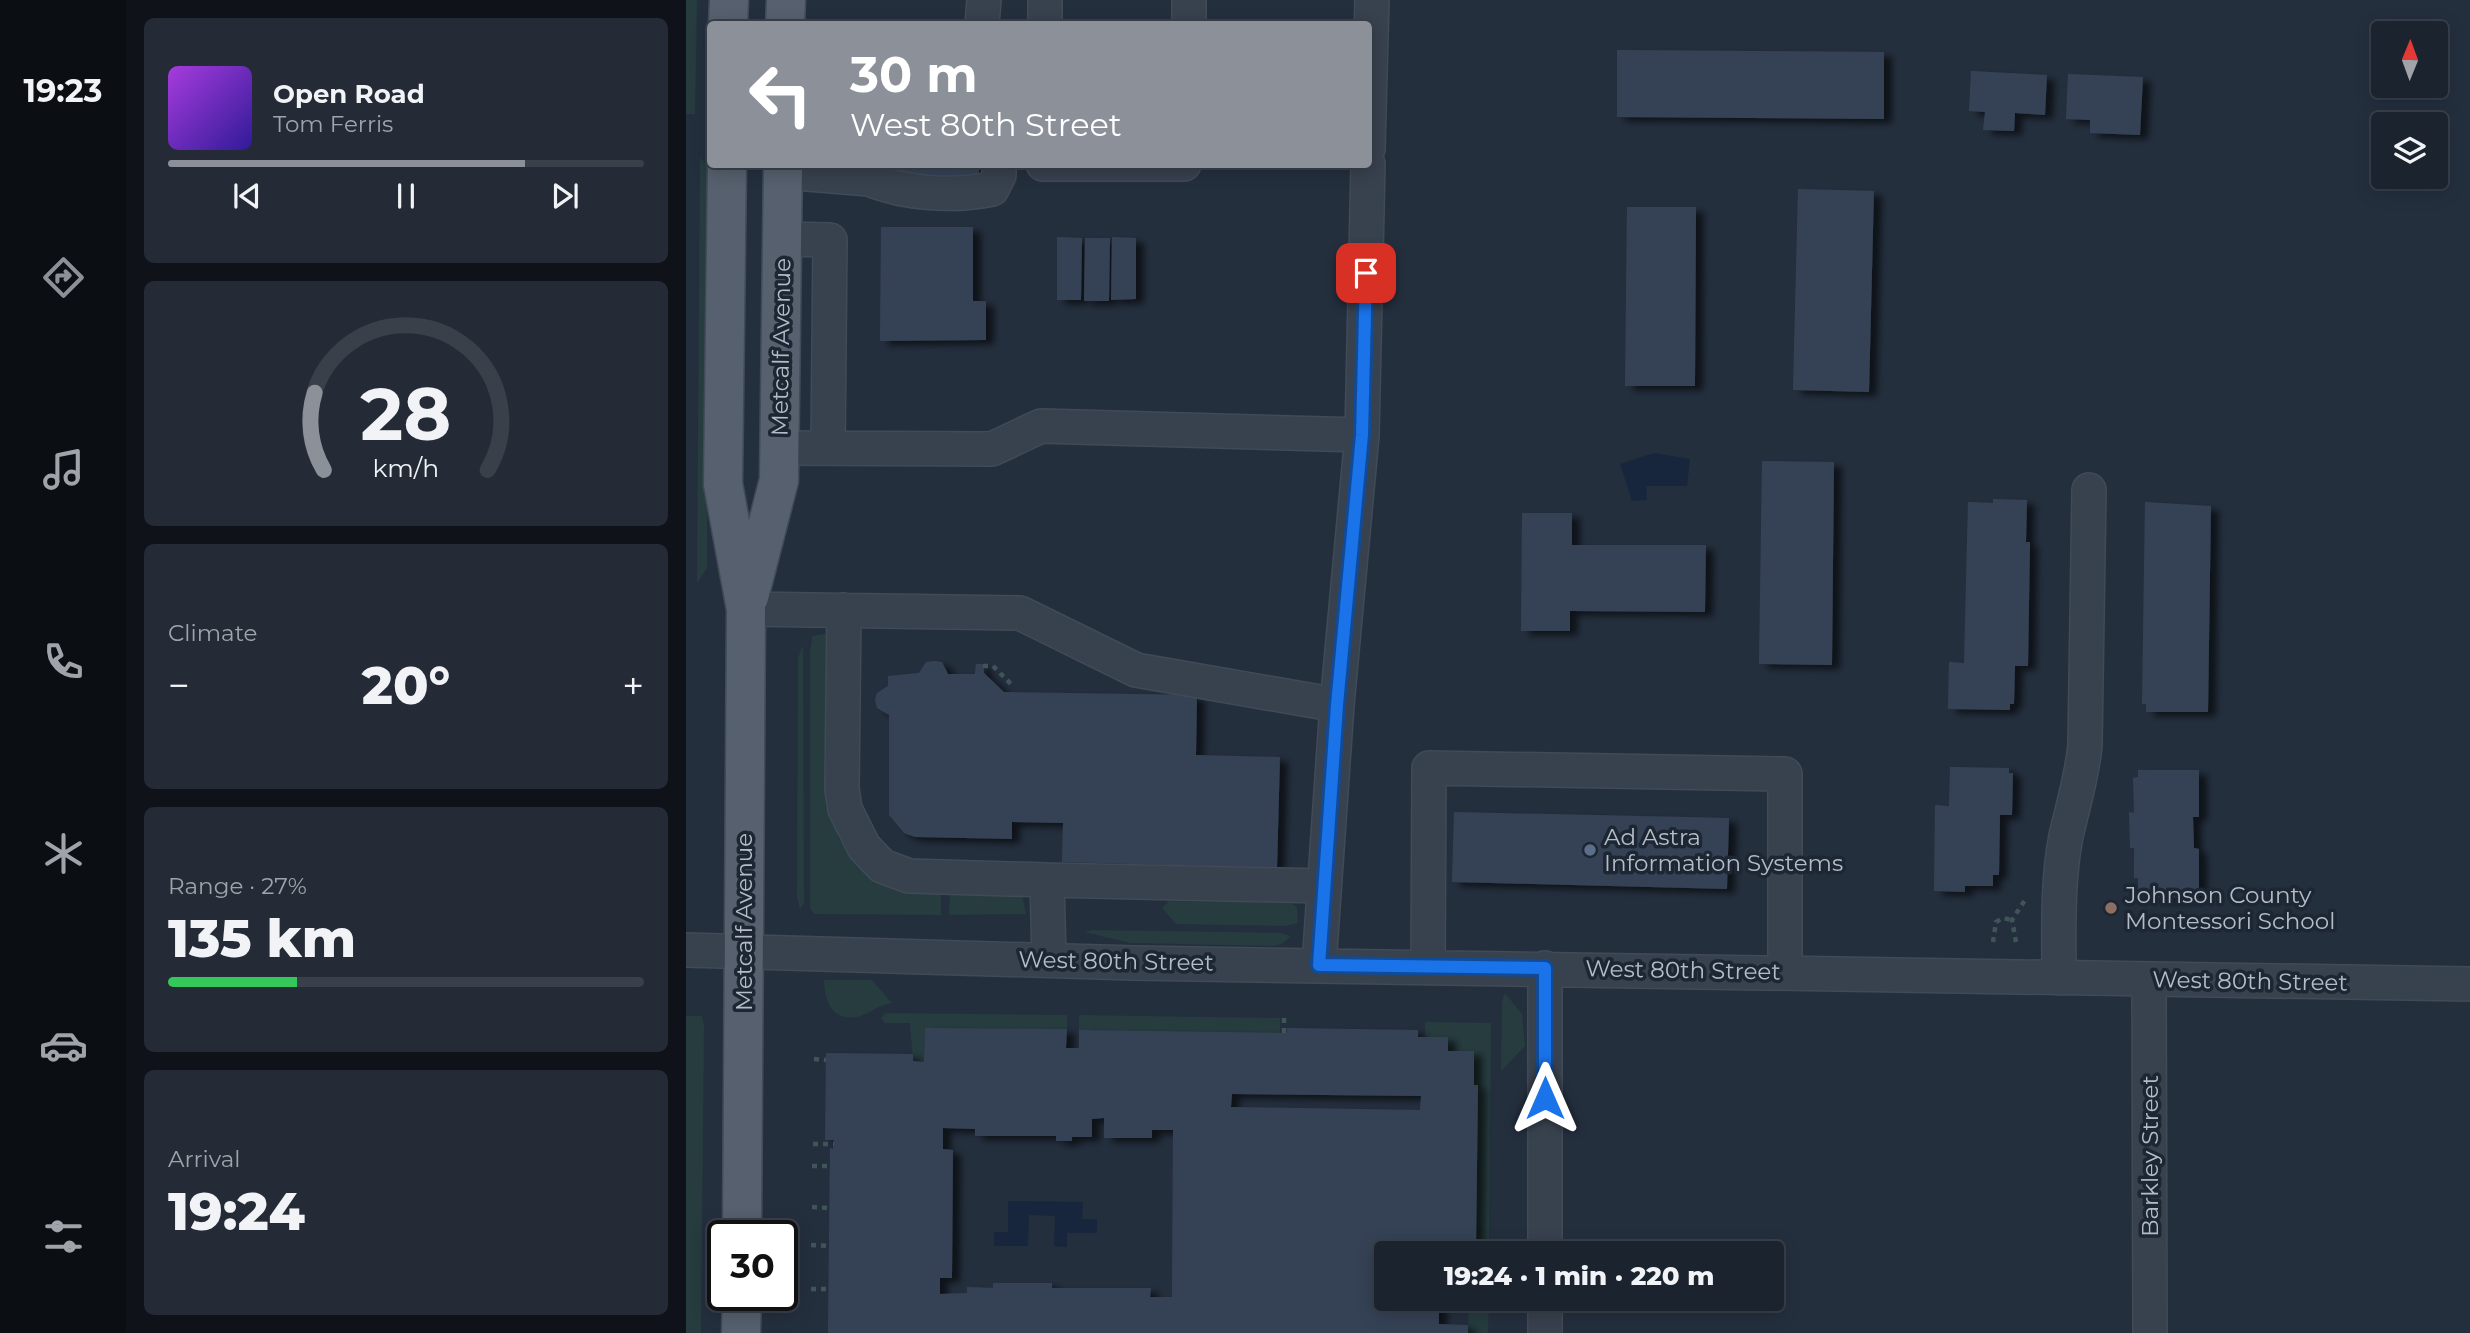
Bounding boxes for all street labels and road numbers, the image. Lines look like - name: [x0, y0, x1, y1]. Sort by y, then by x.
- street label: Metcalf Avenue: [765, 258, 797, 436]
- street label: Metcalf Avenue: [730, 833, 758, 1011]
- street label: West 80th Street: [1018, 945, 1214, 977]
- street label: West 80th Street: [1585, 954, 1781, 986]
- street label: West 80th Street: [2152, 965, 2348, 997]
- street label: Barkley Street: [2136, 1075, 2164, 1237]

